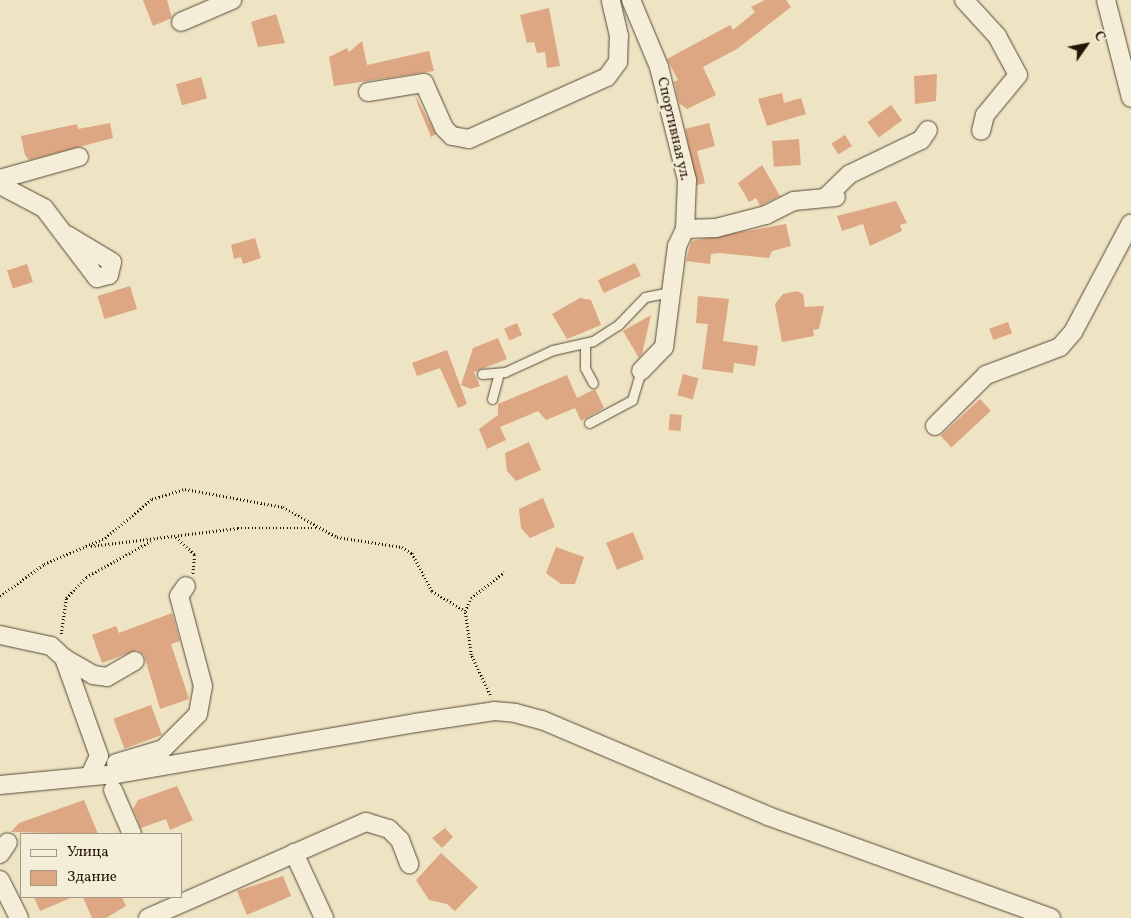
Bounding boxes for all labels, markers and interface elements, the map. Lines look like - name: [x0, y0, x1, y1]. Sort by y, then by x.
- north arrow: [1061, 20, 1111, 70]
- text: С: [1089, 28, 1109, 46]
- street label: Спортивная ул.: [652, 75, 694, 183]
- legend: [20, 833, 182, 898]
- text: Улица: [67, 842, 109, 863]
- text: Здание: [67, 867, 117, 888]

